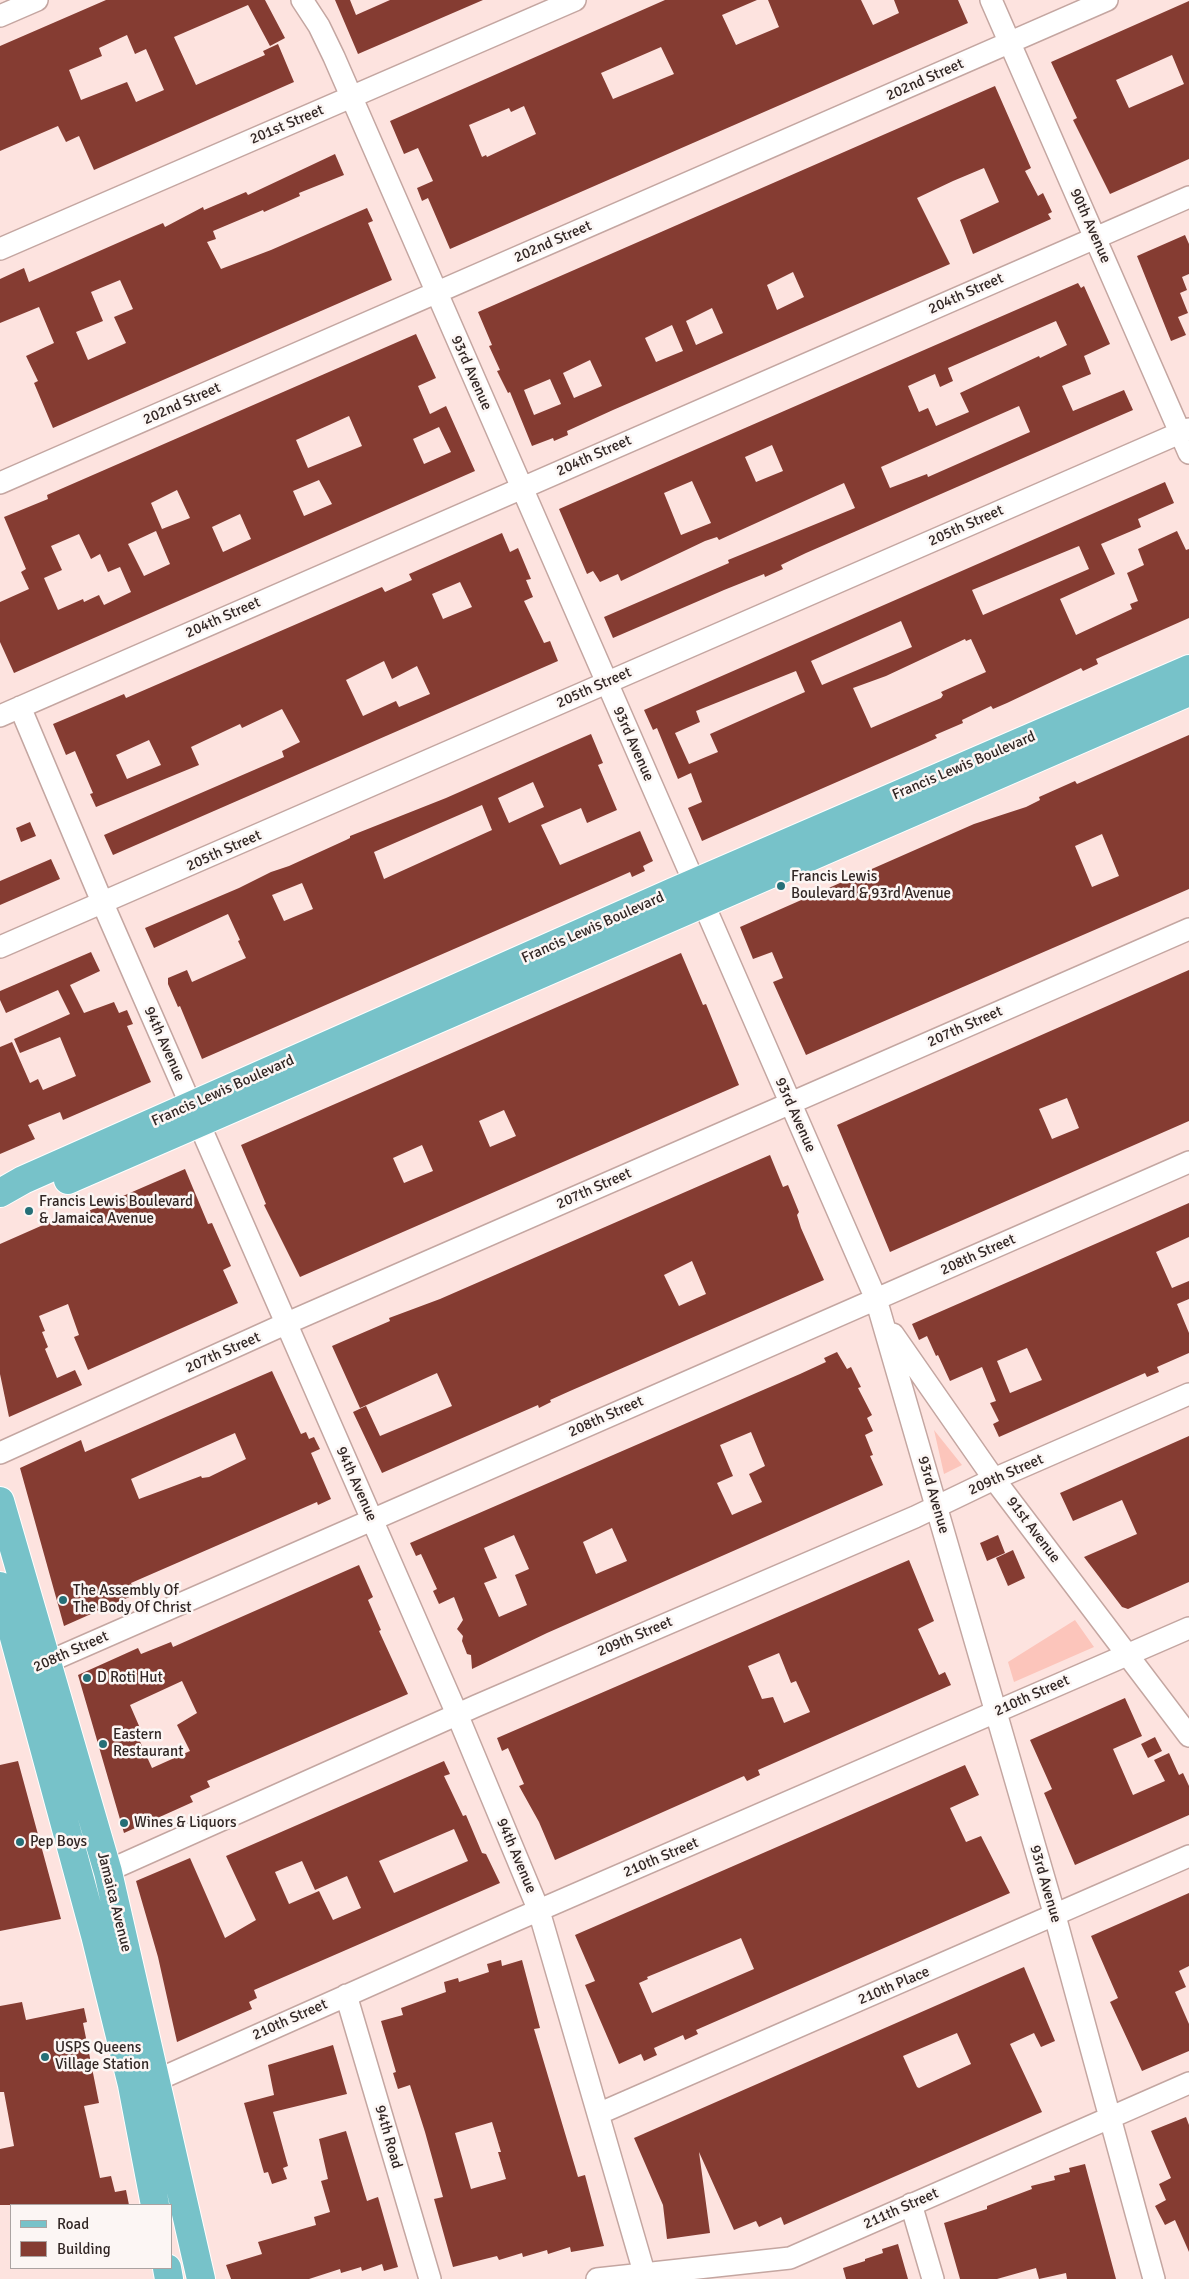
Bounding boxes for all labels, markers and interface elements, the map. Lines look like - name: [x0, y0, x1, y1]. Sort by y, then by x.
- street label: 202nd Street: [884, 55, 966, 105]
- street label: 201st Street: [247, 101, 327, 149]
- street label: 90th Avenue: [1066, 186, 1114, 266]
- street label: 202nd Street: [512, 217, 594, 267]
- street label: 204th Street: [926, 269, 1006, 319]
- street label: 93rd Avenue: [447, 333, 495, 413]
- street label: 202nd Street: [141, 379, 223, 429]
- street label: 204th Street: [554, 431, 634, 481]
- street label: 205th Street: [926, 501, 1006, 551]
- street label: 204th Street: [183, 593, 263, 643]
- street label: 205th Street: [554, 663, 634, 713]
- street label: 93rd Avenue: [609, 704, 657, 784]
- street label: Francis Lewis Boulevard: [890, 728, 1038, 804]
- street label: 205th Street: [184, 826, 264, 876]
- place label: Francis Lewis Boulevard & 93rd Avenue: [791, 868, 951, 903]
- marker: Francis Lewis Boulevard & 93rd Avenue: [775, 880, 787, 892]
- street label: Francis Lewis Boulevard: [519, 888, 667, 968]
- street label: 207th Street: [925, 1002, 1005, 1052]
- street label: 94th Avenue: [140, 1004, 188, 1084]
- street label: Francis Lewis Boulevard: [149, 1051, 297, 1131]
- street label: 93rd Avenue: [771, 1075, 819, 1155]
- street label: 207th Street: [554, 1164, 634, 1214]
- place label: Francis Lewis Boulevard & Jamaica Avenue: [39, 1193, 193, 1228]
- marker: Francis Lewis Boulevard & Jamaica Avenue: [23, 1205, 35, 1217]
- street label: 208th Street: [938, 1230, 1018, 1280]
- street label: 207th Street: [183, 1328, 263, 1378]
- street label: 208th Street: [566, 1392, 646, 1442]
- street label: 94th Avenue: [332, 1444, 380, 1524]
- street label: 209th Street: [966, 1450, 1046, 1500]
- street label: 93rd Avenue: [913, 1454, 953, 1536]
- street label: 91st Avenue: [1002, 1493, 1064, 1567]
- place label: The Assembly Of The Body Of Christ: [73, 1582, 192, 1617]
- marker: The Assembly Of The Body Of Christ: [57, 1594, 69, 1606]
- street label: 209th Street: [595, 1613, 675, 1661]
- street label: 208th Street: [31, 1627, 111, 1677]
- place label: D Roti Hut: [97, 1669, 163, 1687]
- street label: 210th Street: [992, 1671, 1072, 1721]
- marker: D Roti Hut: [81, 1672, 93, 1684]
- place label: Eastern Restaurant: [113, 1726, 183, 1761]
- marker: Eastern Restaurant: [97, 1738, 109, 1750]
- place label: Wines & Liquors: [134, 1814, 237, 1832]
- street label: 94th Avenue: [492, 1816, 540, 1896]
- marker: Wines & Liquors: [118, 1817, 130, 1829]
- place label: Pep Boys: [30, 1833, 87, 1851]
- street label: 210th Street: [621, 1834, 701, 1882]
- marker: Pep Boys: [14, 1836, 26, 1848]
- street label: 93rd Avenue: [1025, 1843, 1065, 1925]
- street label: Jamaica Avenue: [93, 1850, 135, 1954]
- street label: 210th Place: [856, 1963, 932, 2009]
- street label: 210th Street: [250, 1995, 330, 2045]
- place label: USPS Queens Village Station: [55, 2039, 149, 2074]
- marker: USPS Queens Village Station: [39, 2051, 51, 2063]
- street label: 94th Road: [370, 2103, 406, 2171]
- street label: 211th Street: [861, 2184, 941, 2234]
- legend: [10, 2204, 172, 2269]
- text: Road: [57, 2215, 89, 2233]
- text: Building: [57, 2240, 111, 2258]

